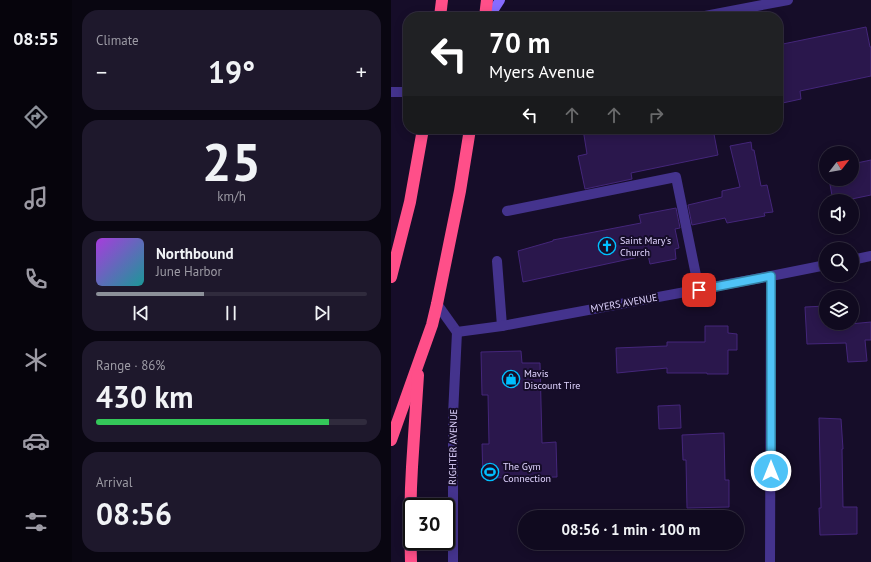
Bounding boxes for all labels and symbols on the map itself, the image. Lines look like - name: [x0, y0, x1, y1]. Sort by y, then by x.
- north arrow: [819, 146, 859, 186]
- place label: Saint Mary's Church: [620, 234, 671, 259]
- church icon: Saint Mary's Church: [597, 236, 617, 256]
- pin: [682, 273, 716, 307]
- street label: MYERS AVENUE: [590, 291, 658, 315]
- place label: Mavis Discount Tire: [524, 367, 580, 392]
- shop icon: Mavis Discount Tire: [501, 369, 521, 389]
- street label: RIGHTER AVENUE: [446, 409, 460, 485]
- position arrow: [750, 450, 792, 492]
- place label: The Gym Connection: [503, 460, 551, 485]
- sports icon: The Gym Connection: [480, 462, 500, 482]
- speed limit sign: 30: [403, 498, 455, 550]

